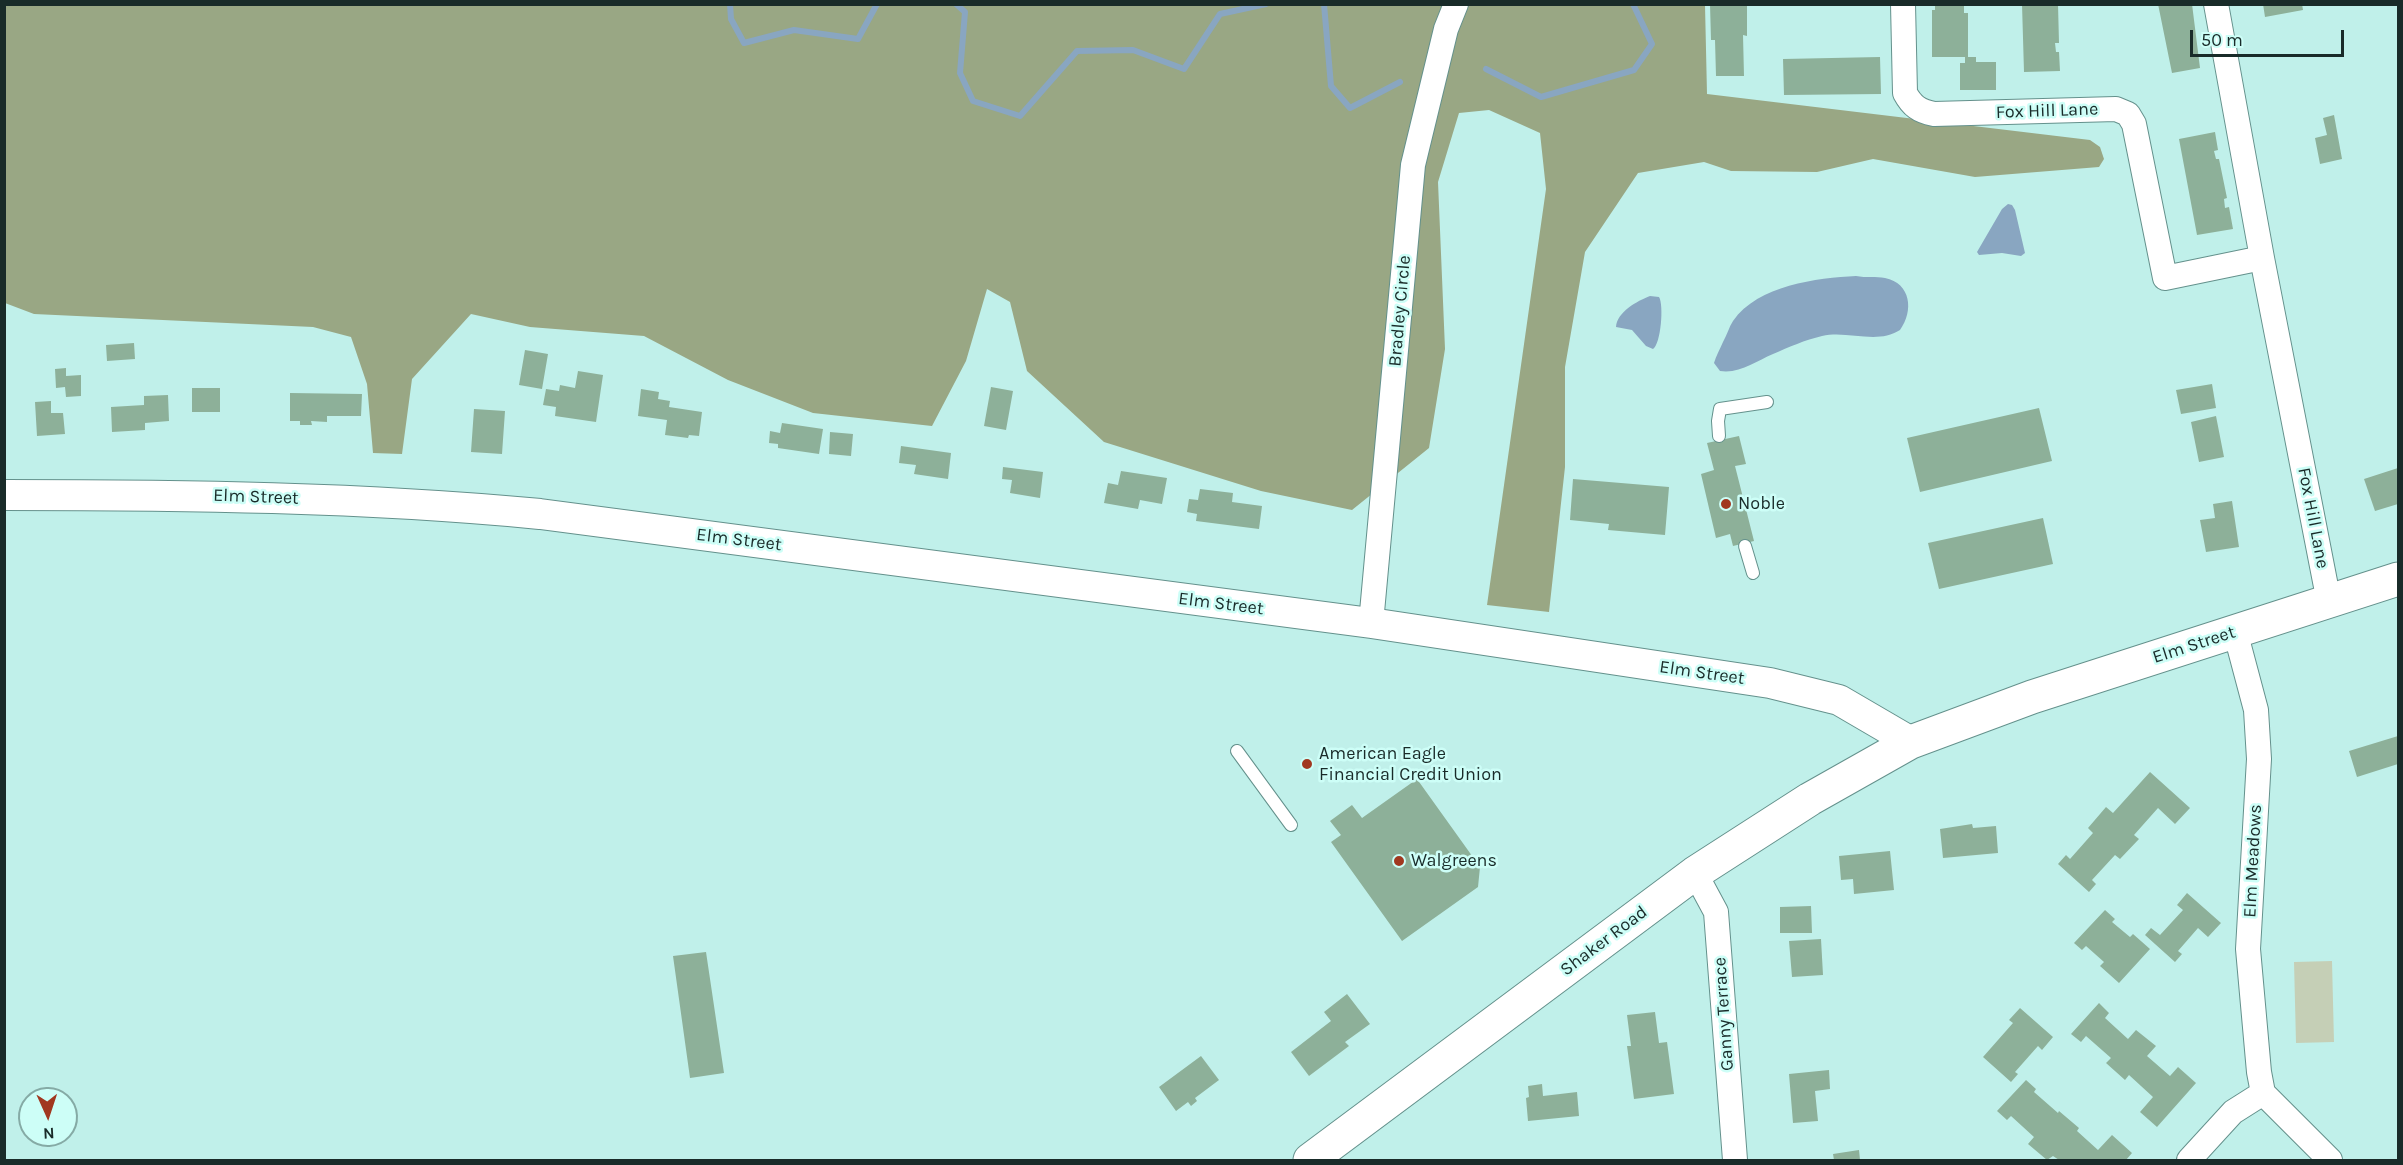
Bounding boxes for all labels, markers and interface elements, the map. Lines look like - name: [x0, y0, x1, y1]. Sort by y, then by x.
- scale bar: [2193, 18, 2348, 56]
- text: 50 m: [2201, 29, 2243, 51]
- street label: Fox Hill Lane: [1995, 98, 2099, 124]
- street label: Bradley Circle: [1384, 254, 1416, 368]
- street label: Fox Hill Lane: [2293, 466, 2333, 570]
- street label: Elm Street: [213, 485, 299, 509]
- place label: Noble: [1738, 493, 1785, 515]
- marker: Noble: [1719, 497, 1733, 511]
- street label: Elm Street: [695, 524, 783, 556]
- street label: Elm Street: [1177, 588, 1265, 620]
- street label: Elm Street: [2150, 621, 2238, 669]
- street label: Elm Street: [1658, 656, 1746, 690]
- place label: American Eagle Financial Credit Union: [1319, 743, 1502, 786]
- marker: American Eagle Financial Credit Union: [1300, 757, 1314, 771]
- street label: Elm Meadows: [2239, 804, 2267, 918]
- place label: Walgreens: [1411, 850, 1497, 872]
- marker: Walgreens: [1392, 854, 1406, 868]
- street label: Shaker Road: [1556, 901, 1652, 981]
- street label: Ganny Terrace: [1709, 956, 1739, 1072]
- north arrow: [18, 1087, 78, 1147]
- text: N: [43, 1124, 55, 1143]

